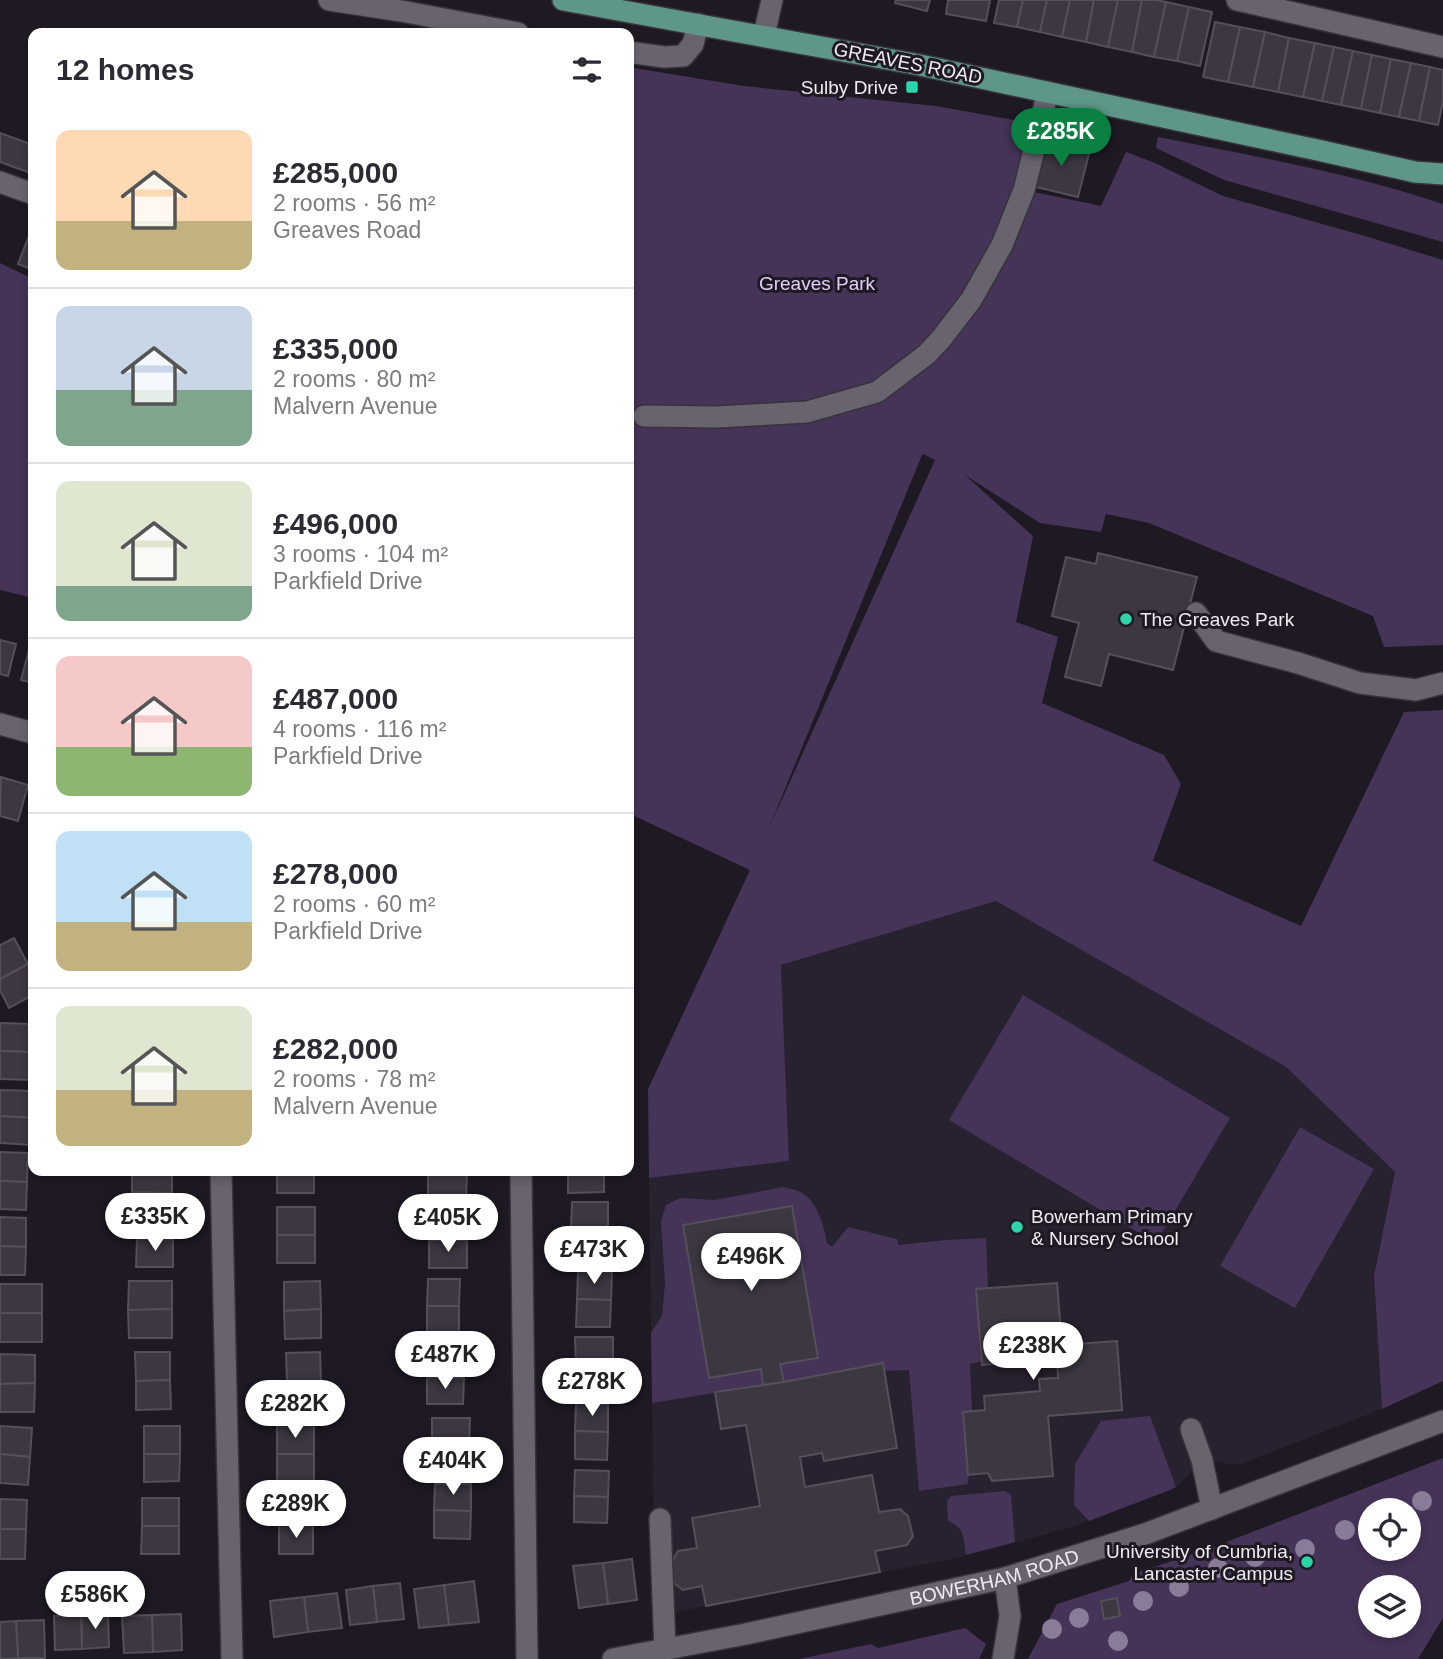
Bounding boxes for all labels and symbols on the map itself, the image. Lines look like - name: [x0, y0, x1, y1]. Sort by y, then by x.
- street label: GREAVES ROAD: [832, 38, 984, 88]
- place label: Sulby Drive: [801, 77, 898, 98]
- marker: Sulby Drive: [904, 79, 920, 95]
- pin: £285K: [1012, 108, 1110, 168]
- park label: Greaves Park: [759, 273, 876, 294]
- place label: The Greaves Park: [1140, 609, 1295, 630]
- marker: The Greaves Park: [1118, 611, 1134, 627]
- pin: £335K: [106, 1194, 204, 1253]
- pin: £405K: [399, 1194, 497, 1254]
- place label: Bowerham Primary & Nursery School: [1031, 1206, 1193, 1249]
- marker: Bowerham Primary & Nursery School: [1009, 1219, 1025, 1235]
- pin: £473K: [545, 1226, 643, 1286]
- pin: £496K: [702, 1234, 800, 1293]
- pin: £238K: [984, 1322, 1082, 1382]
- pin: £487K: [396, 1332, 494, 1391]
- pin: £278K: [543, 1358, 641, 1418]
- pin: £282K: [246, 1380, 344, 1440]
- pin: £404K: [404, 1438, 502, 1497]
- pin: £289K: [247, 1480, 345, 1540]
- place label: University of Cumbria, Lancaster Campus: [1106, 1541, 1293, 1584]
- street label: BOWERHAM ROAD: [908, 1545, 1081, 1609]
- marker: University of Cumbria, Lancaster Campus: [1299, 1554, 1315, 1570]
- pin: £586K: [46, 1572, 144, 1631]

